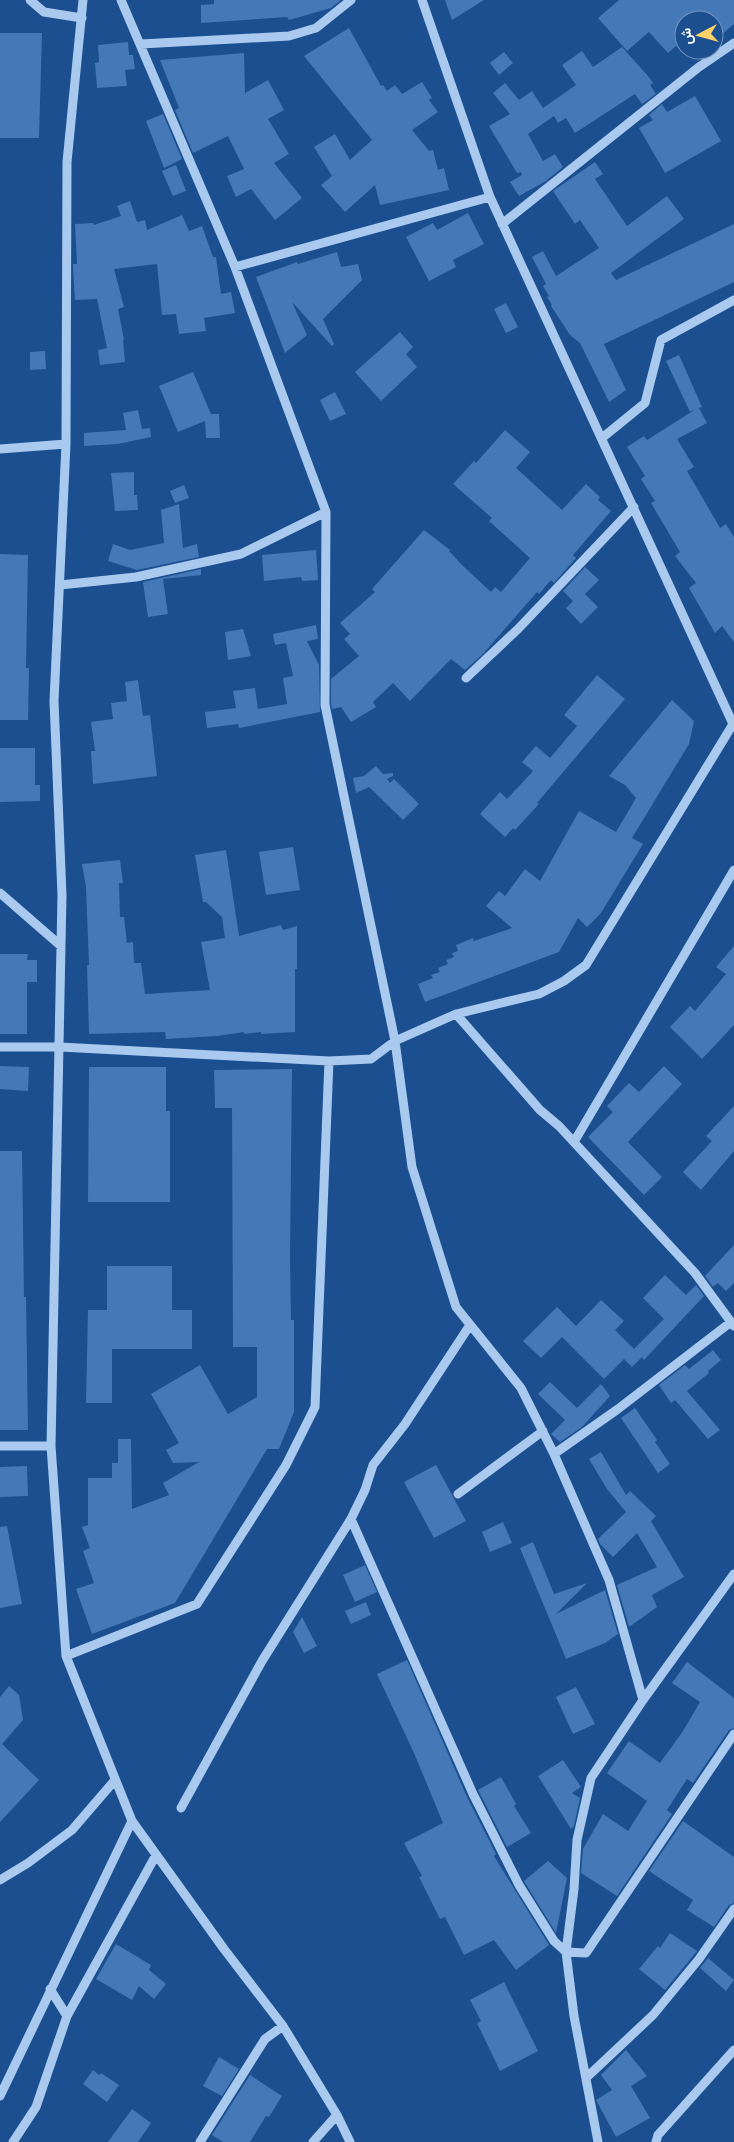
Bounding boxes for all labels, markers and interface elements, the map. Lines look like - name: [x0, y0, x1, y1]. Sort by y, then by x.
- north arrow: [674, 10, 724, 60]
- text: ش: [677, 27, 696, 46]

